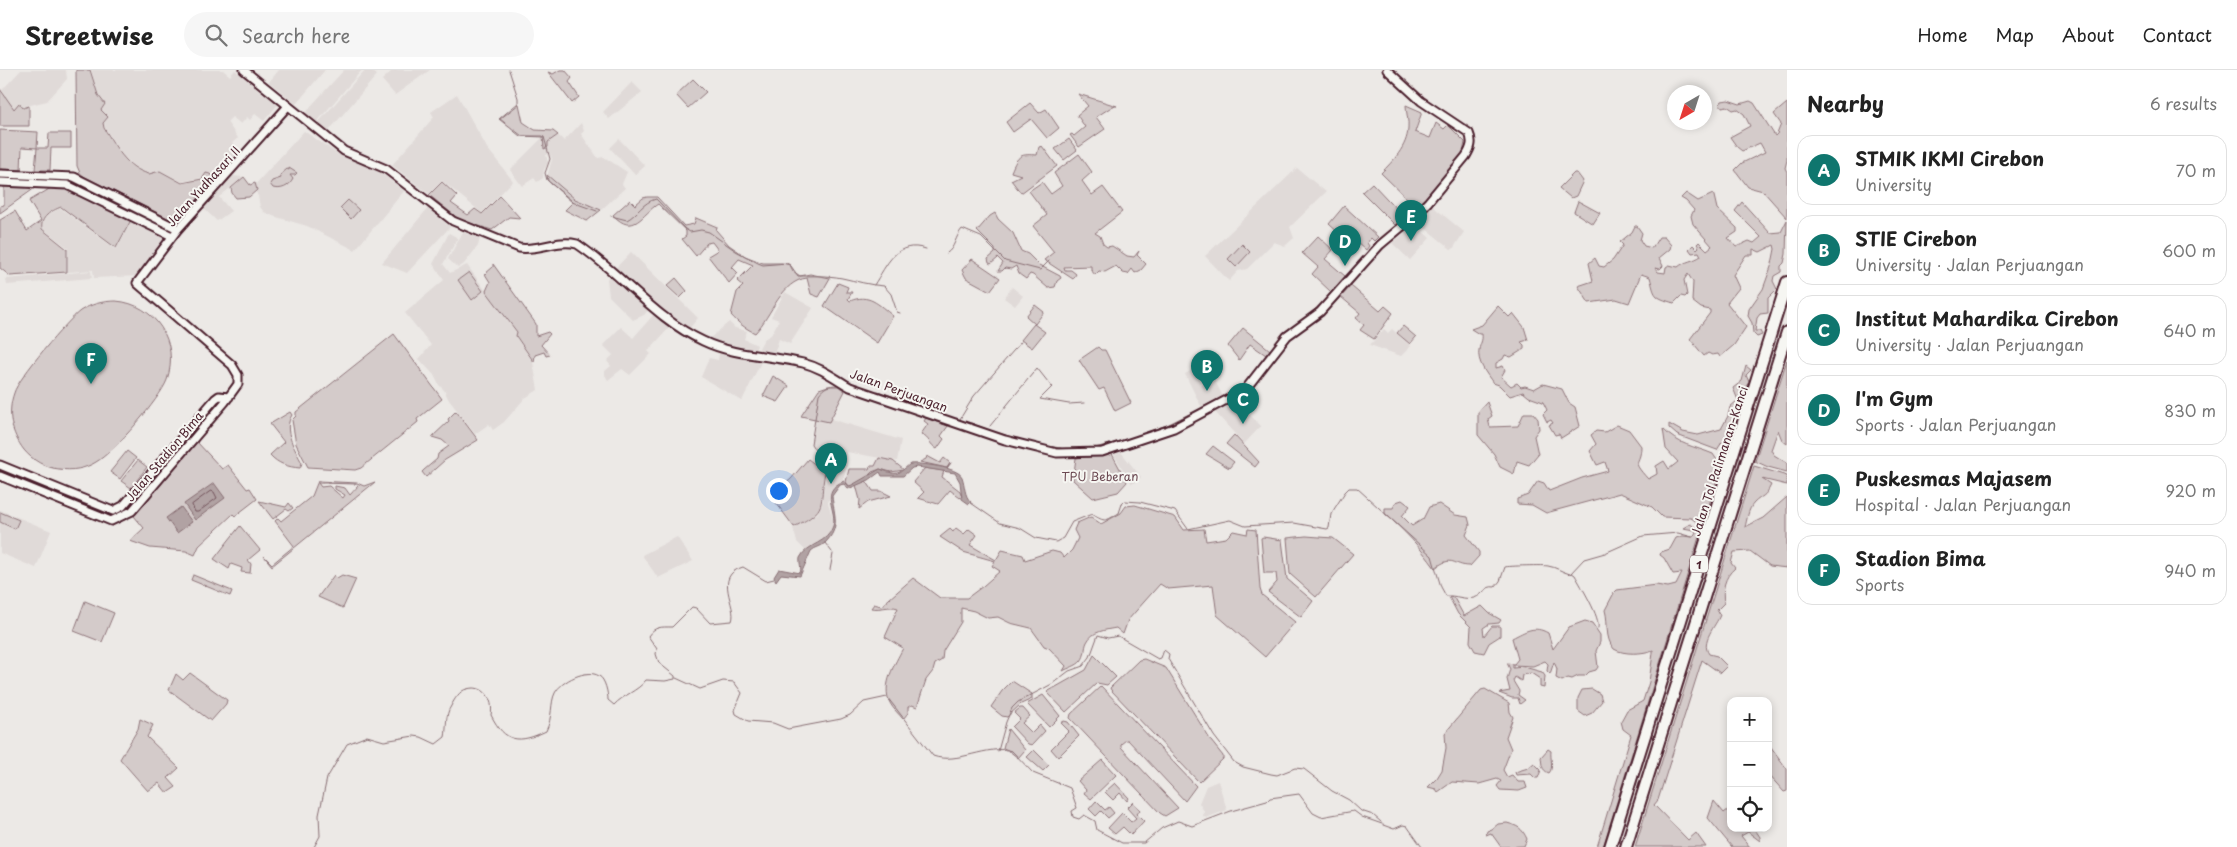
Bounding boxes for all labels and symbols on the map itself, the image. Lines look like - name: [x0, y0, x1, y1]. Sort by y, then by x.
- north arrow: [1667, 85, 1712, 130]
- street label: Jalan Yudhasari II: [162, 142, 244, 230]
- pin: E: [1395, 200, 1427, 241]
- pin: D: [1329, 225, 1361, 266]
- pin: F: [75, 343, 107, 384]
- pin: B: [1191, 350, 1223, 391]
- street label: Jalan Perjuangan: [848, 364, 950, 416]
- pin: C: [1227, 383, 1259, 424]
- street label: Jalan Tol Palimanan–Kanci: [1686, 384, 1752, 538]
- street label: Jalan Stadion Bima: [121, 407, 207, 505]
- pin: A: [815, 443, 847, 484]
- park label: TPU Beberan: [1062, 467, 1138, 485]
- your location: [766, 478, 792, 504]
- road number: 1: [1690, 556, 1708, 572]

